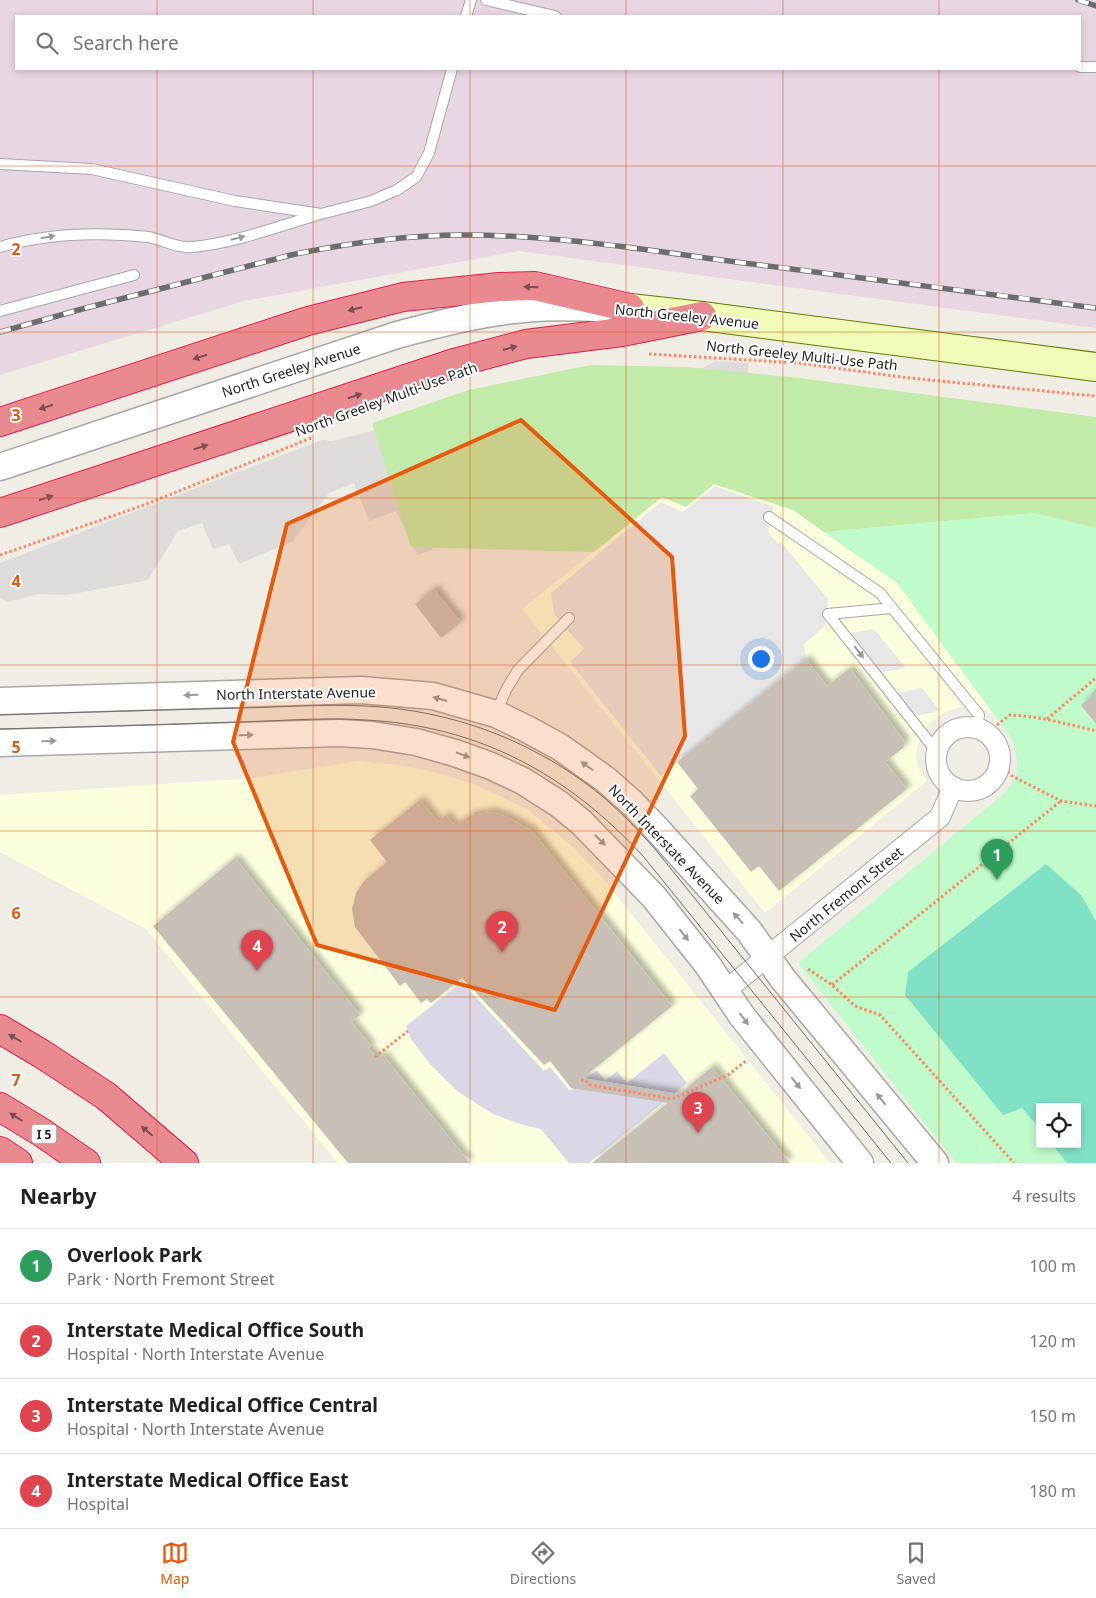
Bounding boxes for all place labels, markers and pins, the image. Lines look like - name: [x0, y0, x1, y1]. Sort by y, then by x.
- pin: 1: [981, 839, 1013, 880]
- pin: 2: [486, 911, 518, 952]
- pin: 4: [241, 930, 273, 971]
- pin: 3: [682, 1092, 714, 1133]

